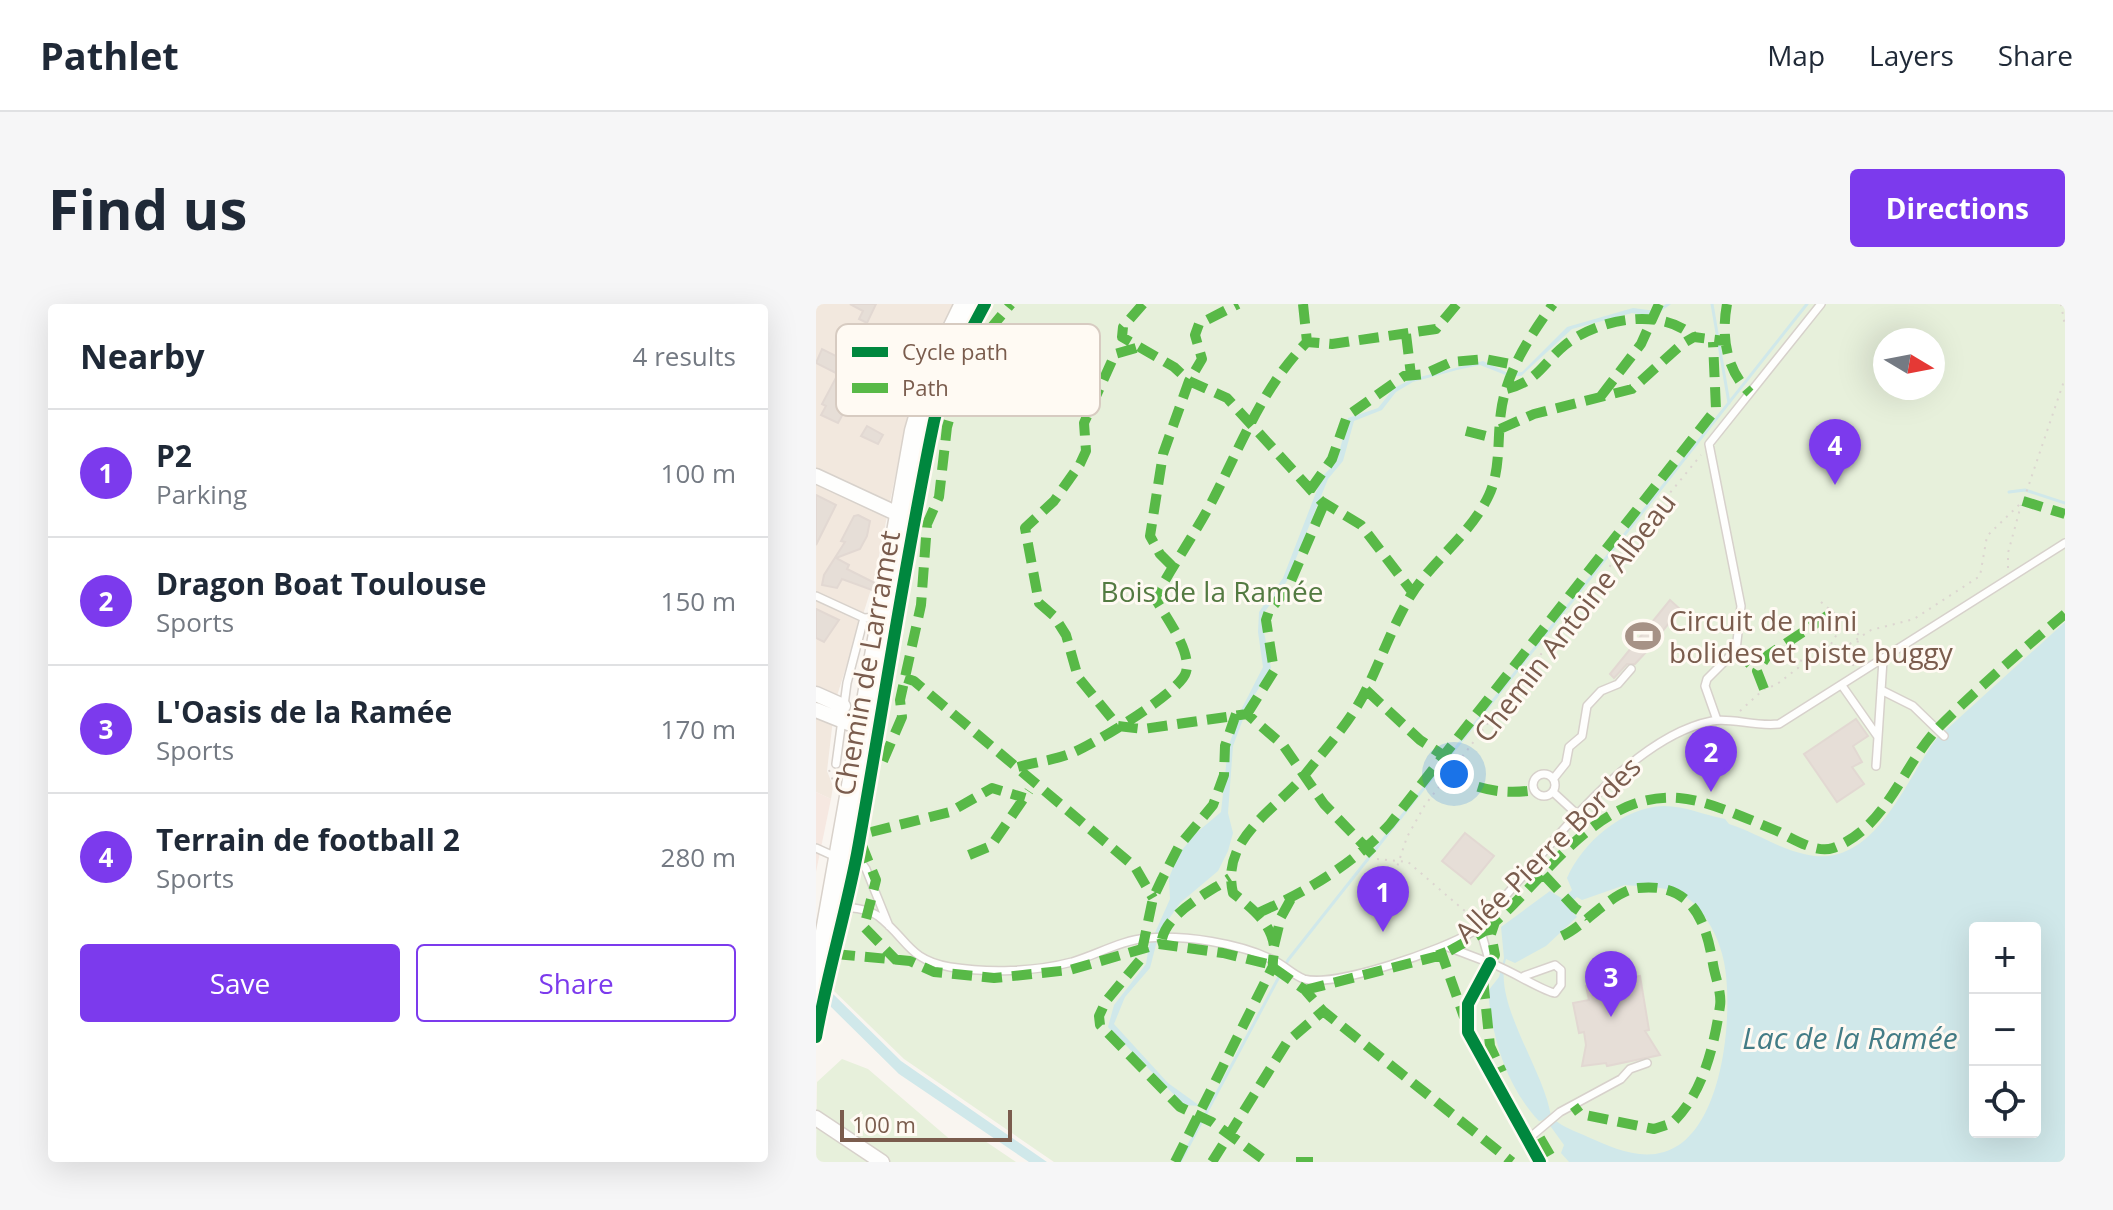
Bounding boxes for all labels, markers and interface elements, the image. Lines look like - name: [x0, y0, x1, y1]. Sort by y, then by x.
- text: Pathlet: [40, 29, 179, 81]
- text: Map: [1767, 36, 1825, 74]
- text: Layers: [1869, 36, 1954, 74]
- text: Share: [1998, 36, 2073, 74]
- button: Directions: [1850, 169, 2065, 247]
- text: Find us: [48, 170, 247, 246]
- legend: [836, 324, 1100, 416]
- north arrow: [1873, 328, 1945, 400]
- text: Nearby: [80, 333, 205, 379]
- text: Cycle path: [902, 336, 1008, 366]
- text: 4 results: [633, 338, 736, 374]
- text: Path: [902, 372, 949, 402]
- pin: 4: [1809, 419, 1861, 485]
- text: P2: [156, 435, 192, 476]
- text: 1: [99, 455, 113, 491]
- text: 100 m: [661, 455, 736, 491]
- text: Parking: [156, 476, 247, 512]
- street label: Chemin Antoine Albeau: [1464, 484, 1684, 750]
- street label: Chemin de Larramet: [824, 528, 908, 798]
- text: Dragon Boat Toulouse: [156, 563, 486, 604]
- park label: Bois de la Ramée: [1101, 572, 1323, 610]
- text: 2: [99, 583, 113, 619]
- text: 150 m: [661, 583, 736, 619]
- place label: Circuit de mini bolides et piste buggy: [1669, 601, 1954, 671]
- text: Sports: [156, 604, 234, 640]
- sports icon: Circuit de mini bolides et piste buggy: [1624, 617, 1662, 655]
- text: L'Oasis de la Ramée: [156, 691, 452, 732]
- text: 3: [99, 711, 113, 747]
- text: 170 m: [661, 711, 736, 747]
- pin: 2: [1685, 726, 1737, 792]
- text: Sports: [156, 732, 234, 768]
- street label: Allée Pierre Bordes: [1446, 748, 1648, 950]
- your location: [1434, 754, 1474, 794]
- text: Terrain de football 2: [156, 819, 460, 860]
- text: 4: [99, 839, 113, 875]
- text: 280 m: [661, 839, 736, 875]
- text: Sports: [156, 860, 234, 896]
- pin: 1: [1357, 866, 1409, 932]
- map controls: [1969, 922, 2041, 1138]
- button: +: [1969, 922, 2041, 994]
- button: Save: [80, 944, 400, 1022]
- button: Share: [416, 944, 736, 1022]
- pin: 3: [1585, 951, 1637, 1017]
- button: −: [1969, 994, 2041, 1066]
- water label: Lac de la Ramée: [1742, 1017, 1958, 1058]
- button: locate: [1969, 1066, 2041, 1138]
- scale bar: [840, 1106, 1012, 1142]
- text: 100 m: [852, 1109, 916, 1139]

